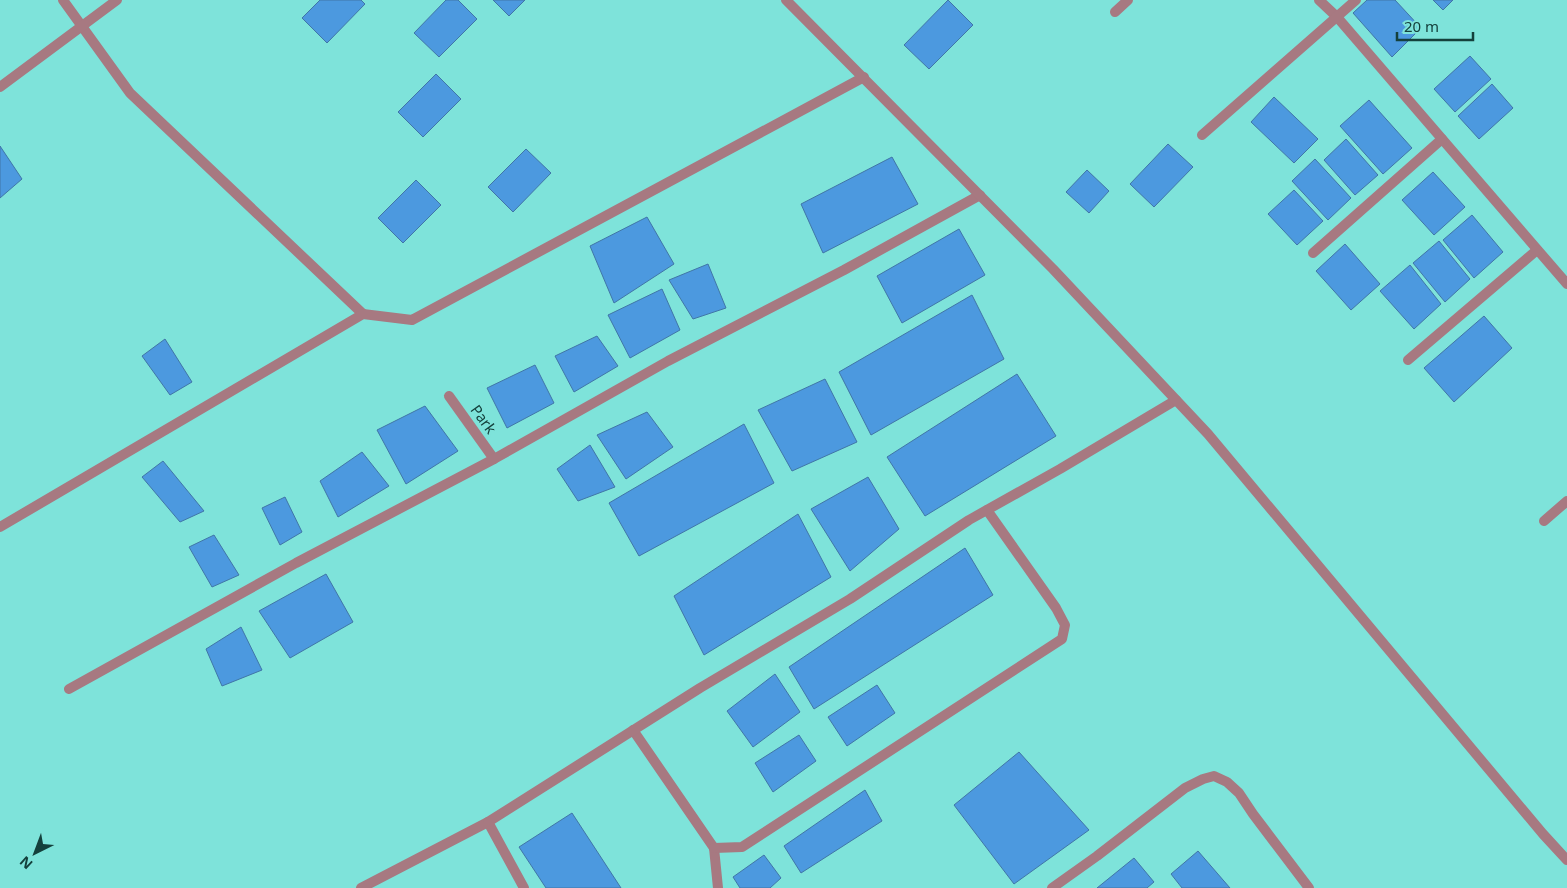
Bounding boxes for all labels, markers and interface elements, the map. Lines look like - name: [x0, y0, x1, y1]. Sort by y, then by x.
- scale bar: [1397, 10, 1473, 42]
- text: 20 m: [1404, 16, 1439, 36]
- street label: Park: [467, 400, 501, 438]
- north arrow: [10, 828, 60, 878]
- text: N: [15, 852, 37, 874]

